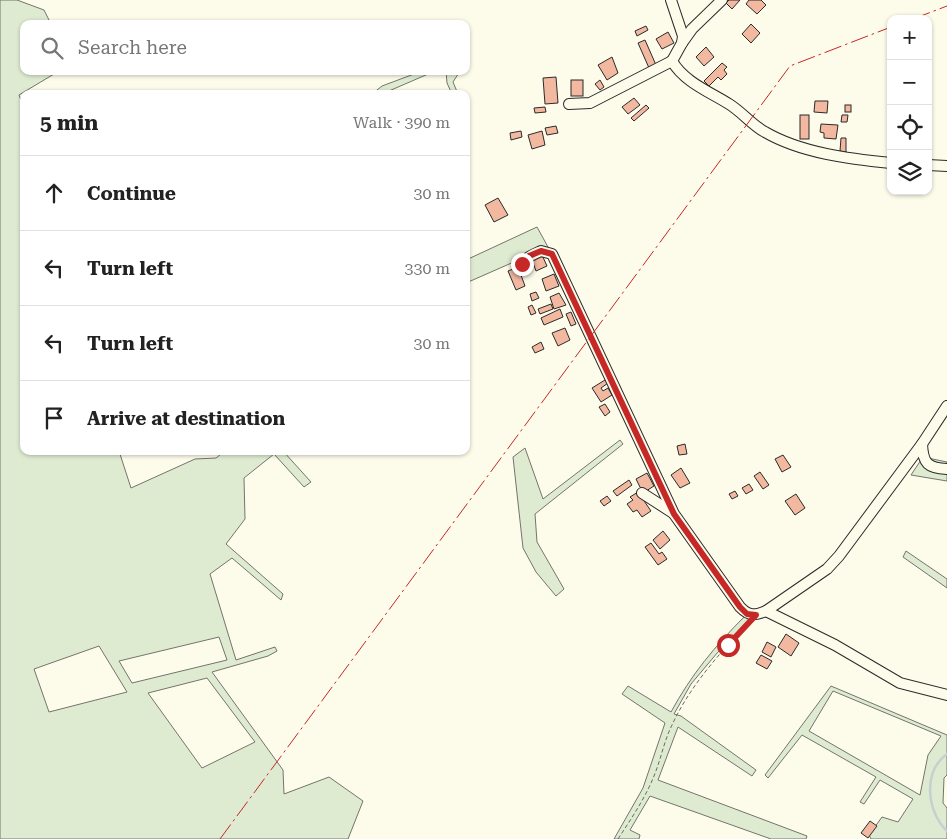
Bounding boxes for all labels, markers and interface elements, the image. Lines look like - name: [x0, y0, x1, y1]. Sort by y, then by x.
- map controls: [887, 15, 932, 195]
- button: +: [887, 15, 932, 60]
- search box: [20, 20, 470, 75]
- icon: search: [38, 34, 66, 62]
- text: Search here: [78, 36, 187, 59]
- button: −: [887, 60, 932, 105]
- button: locate: [887, 105, 932, 150]
- text: 5 min: [40, 111, 98, 135]
- text: Walk · 390 m: [353, 113, 450, 132]
- button: layers: [887, 150, 932, 195]
- icon: ahead: [40, 179, 68, 207]
- text: Continue: [87, 182, 176, 205]
- text: 30 m: [413, 184, 450, 203]
- route end: [511, 253, 534, 276]
- icon: left: [40, 254, 68, 282]
- text: Turn left: [87, 257, 173, 280]
- text: 330 m: [404, 259, 450, 278]
- icon: left: [40, 329, 68, 357]
- text: Turn left: [87, 332, 173, 355]
- text: 30 m: [413, 334, 450, 353]
- icon: arrive: [40, 404, 68, 432]
- text: Arrive at destination: [87, 407, 285, 430]
- route start: [717, 634, 740, 657]

